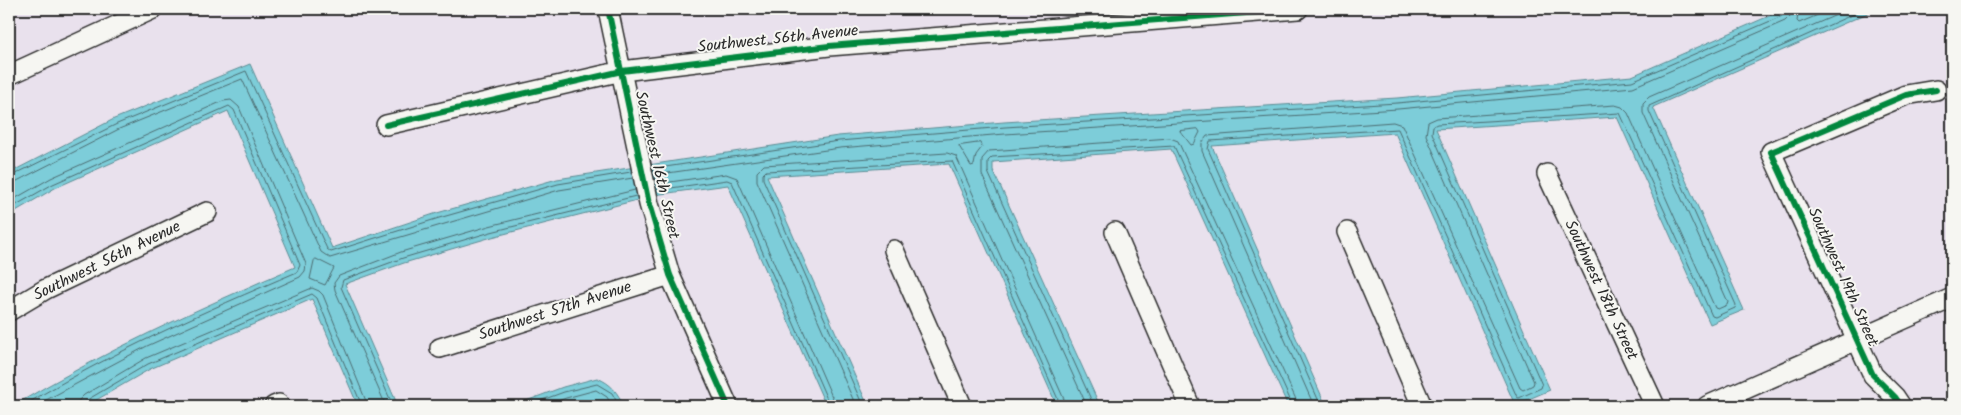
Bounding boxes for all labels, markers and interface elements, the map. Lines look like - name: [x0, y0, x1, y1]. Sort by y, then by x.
- street label: Southwest 56th Avenue: [696, 18, 860, 60]
- street label: Southwest 16th Street: [628, 88, 686, 242]
- street label: Southwest 19th Street: [1801, 203, 1885, 351]
- street label: Southwest 56th Avenue: [29, 214, 185, 308]
- street label: Southwest 18th Street: [1558, 216, 1645, 365]
- street label: Southwest 57th Avenue: [475, 274, 635, 348]

